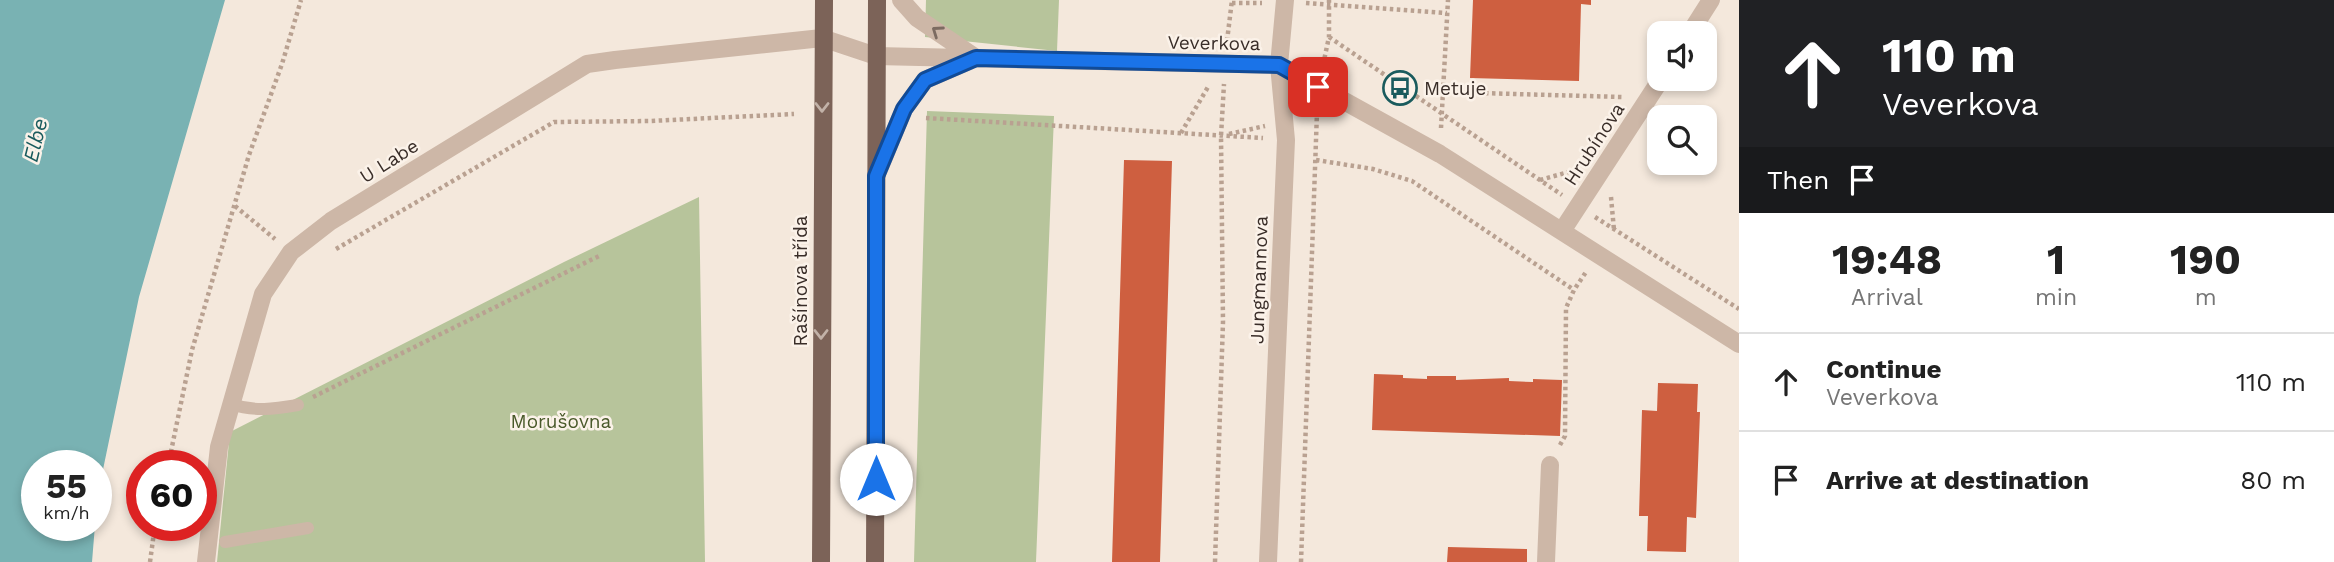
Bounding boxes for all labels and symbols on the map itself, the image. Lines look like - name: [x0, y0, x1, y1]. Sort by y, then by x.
- one-way arrow: [932, 27, 945, 39]
- street label: Veverkova: [1167, 31, 1261, 55]
- pin: [1288, 57, 1348, 117]
- bus stop icon: Metuje: [1381, 69, 1419, 107]
- place label: Metuje: [1424, 77, 1486, 100]
- street label: Hrubínova: [1559, 98, 1629, 190]
- one-way arrow: [814, 102, 830, 112]
- water label: Elbe: [17, 115, 53, 165]
- street label: U Labe: [355, 134, 423, 188]
- street label: Rašínova třída: [789, 215, 812, 347]
- street label: Jungmannova: [1245, 215, 1273, 345]
- one-way arrow: [813, 329, 829, 340]
- park label: Morušovna: [511, 410, 612, 433]
- position arrow: [839, 442, 913, 516]
- speed limit sign: 60: [126, 450, 217, 541]

